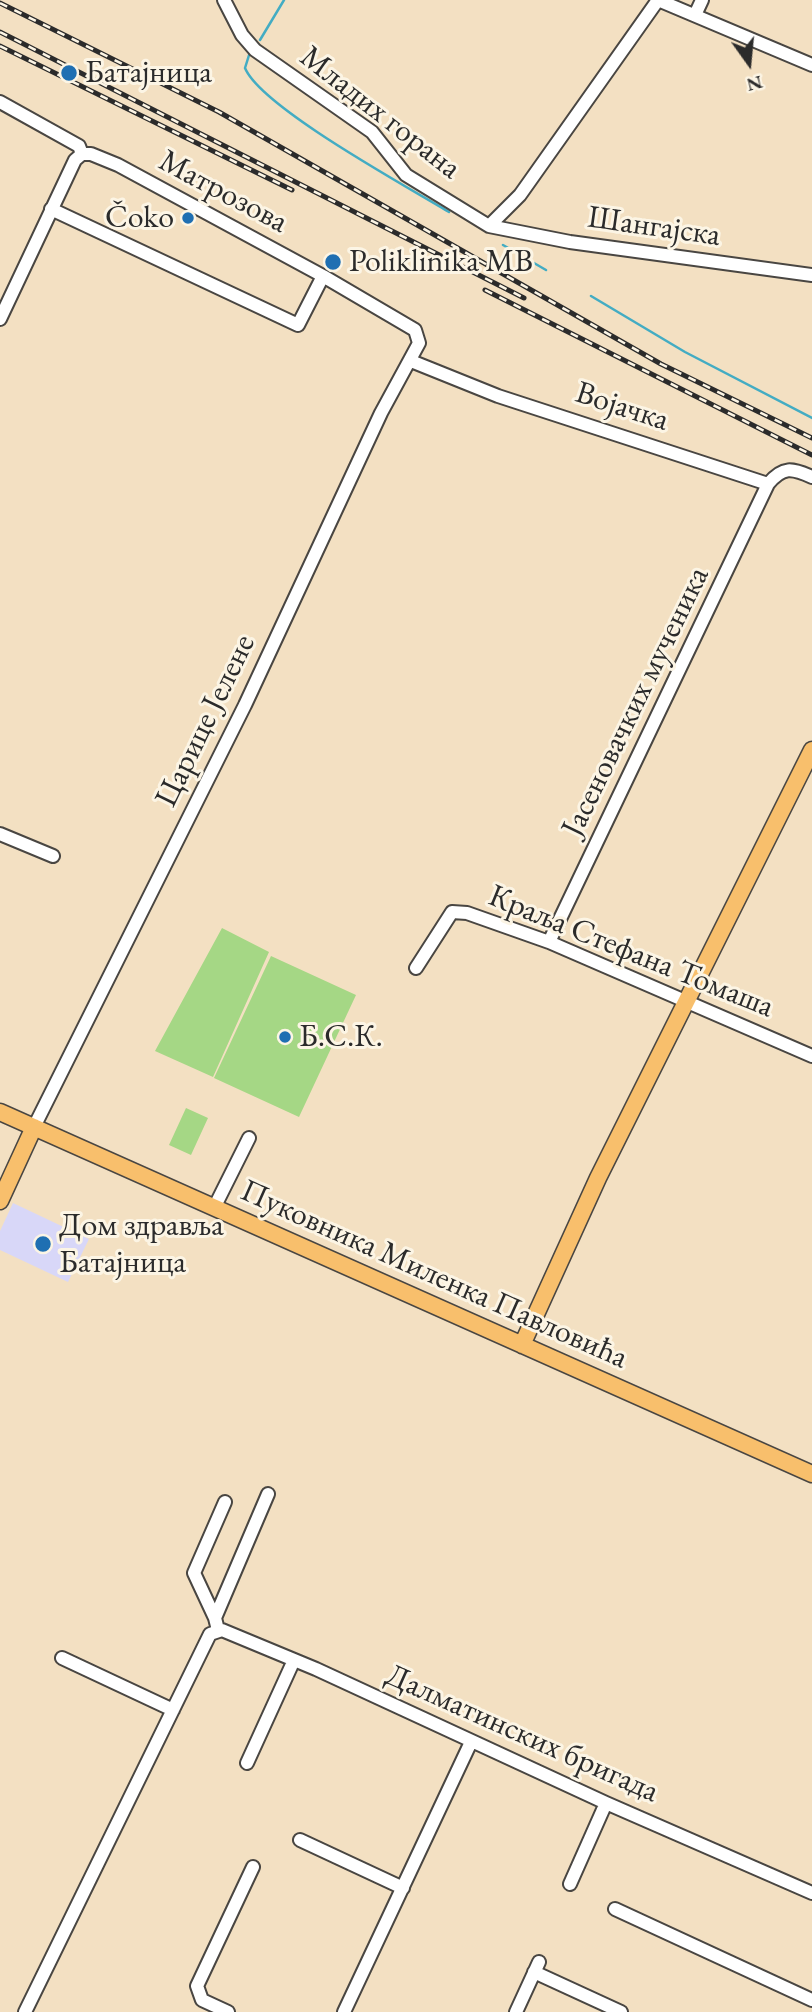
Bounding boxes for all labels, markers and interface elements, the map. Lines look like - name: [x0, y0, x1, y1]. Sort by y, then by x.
- north arrow: [714, 28, 784, 98]
- street label: Младих горана: [292, 38, 468, 188]
- place label: Батајница: [85, 54, 212, 92]
- marker: Батајница: [59, 63, 79, 83]
- text: N: [744, 70, 765, 98]
- street label: Матрозова: [152, 142, 294, 242]
- place label: Čoko: [105, 199, 174, 237]
- street label: Шангајска: [585, 199, 723, 255]
- marker: Čoko: [180, 210, 196, 226]
- place label: Poliklinika MB: [349, 243, 533, 281]
- marker: Poliklinika MB: [323, 252, 343, 272]
- street label: Војачка: [570, 374, 674, 440]
- street label: Јасеновачких мученика: [554, 561, 718, 843]
- street label: Царице Јелене: [148, 629, 264, 813]
- street label: Краља Стефана Томаша: [483, 877, 779, 1027]
- place label: Б.С.К.: [299, 1018, 383, 1056]
- marker: Б.С.К.: [277, 1029, 293, 1045]
- street label: Пуковника Миленка Павловића: [234, 1172, 634, 1378]
- place label: Дом здравља Батајница: [59, 1207, 224, 1282]
- marker: Дом здравља Батајница: [33, 1234, 53, 1254]
- street label: Далматинских бригада: [379, 1656, 665, 1812]

